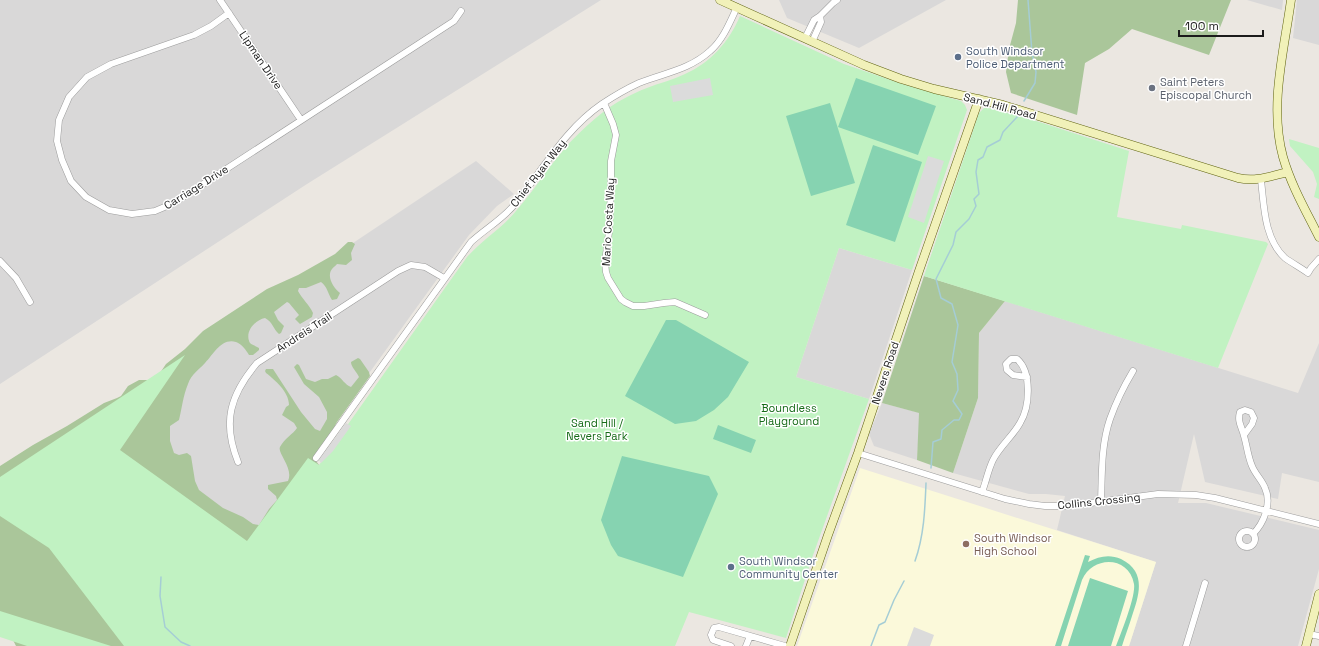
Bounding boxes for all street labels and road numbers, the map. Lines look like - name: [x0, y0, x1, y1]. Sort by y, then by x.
- street label: Lipman Drive: [236, 28, 286, 92]
- street label: Sand Hill Road: [962, 90, 1038, 122]
- street label: Chief Ryan Way: [507, 136, 569, 210]
- street label: Carriage Drive: [161, 162, 231, 212]
- street label: Mario Costa Way: [599, 178, 617, 266]
- street label: Andreis Trail: [274, 309, 334, 355]
- street label: Nevers Road: [868, 340, 902, 406]
- street label: Collins Crossing: [1057, 490, 1141, 512]

